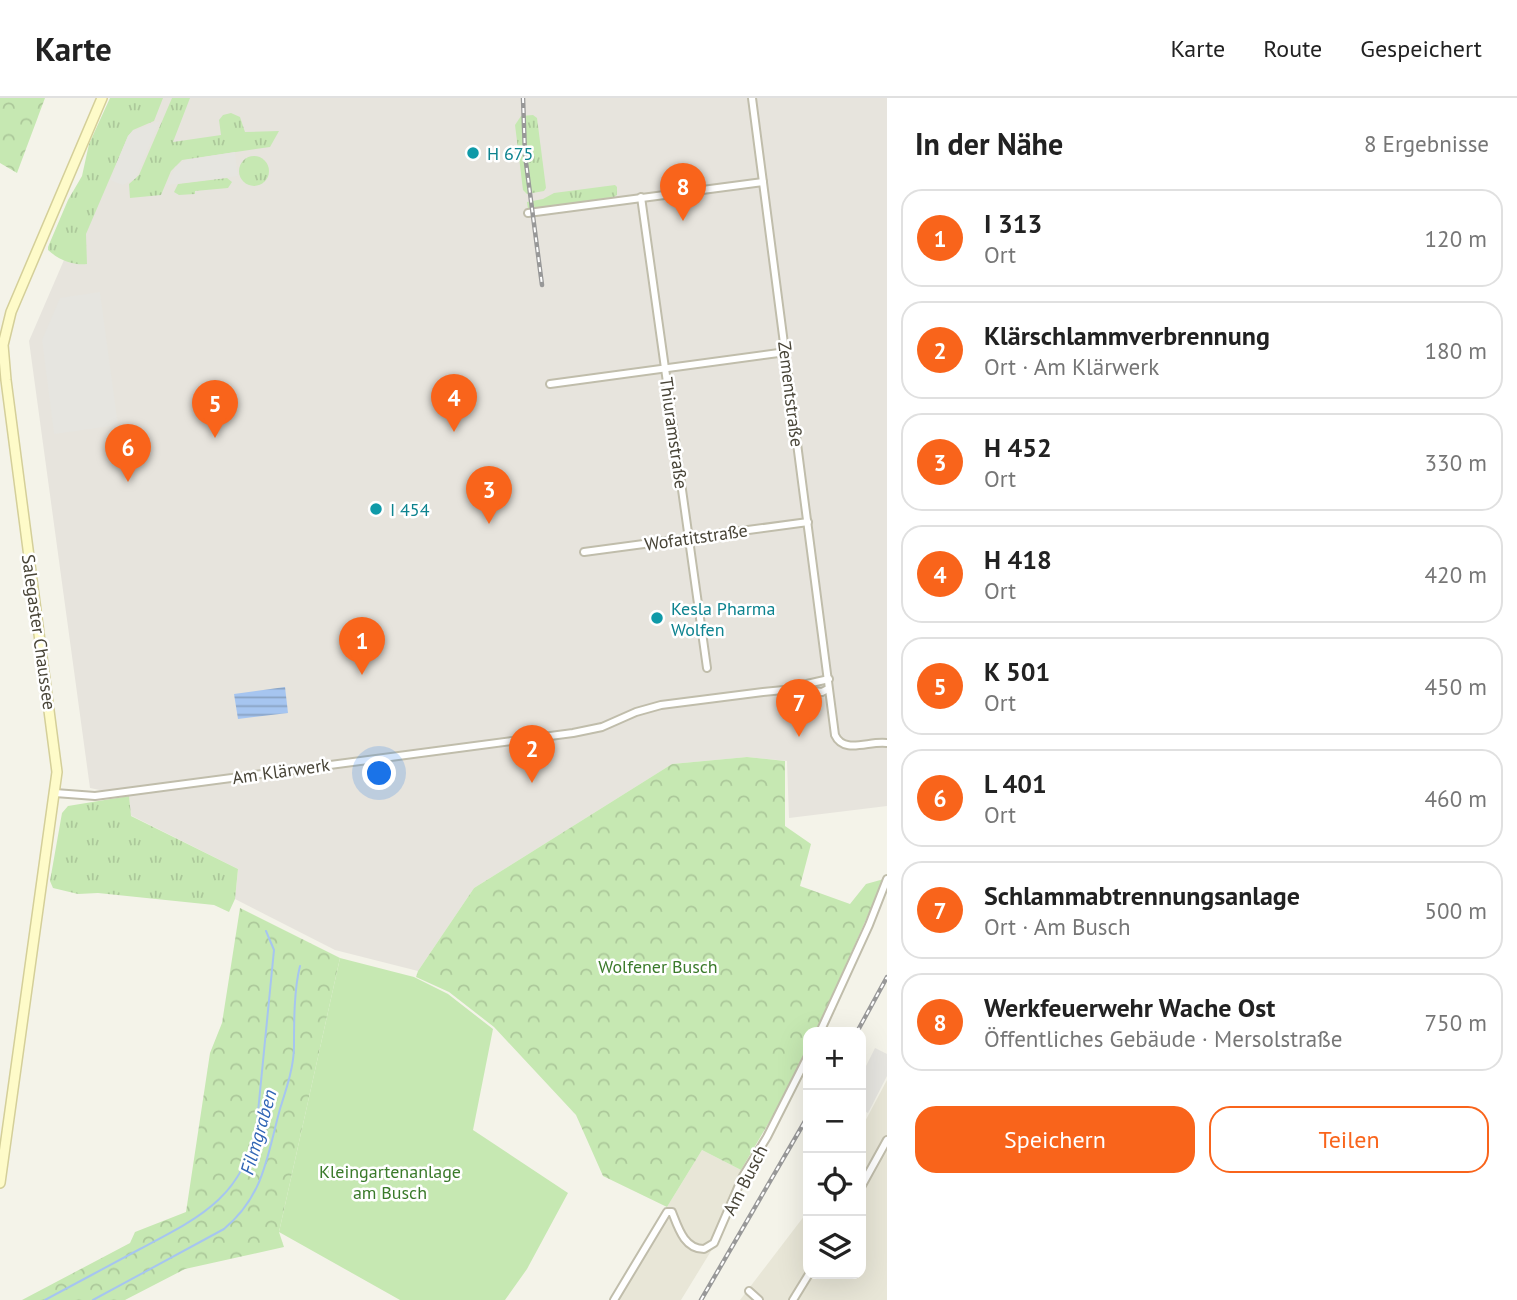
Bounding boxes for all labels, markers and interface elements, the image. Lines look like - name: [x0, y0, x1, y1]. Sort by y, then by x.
- text: Karte: [35, 27, 112, 70]
- text: Karte: [1170, 33, 1225, 64]
- text: Route: [1263, 33, 1322, 64]
- text: Gespeichert: [1360, 33, 1482, 64]
- text: In der Nähe: [915, 124, 1063, 163]
- text: 8 Ergebnisse: [1364, 129, 1489, 158]
- place label: H 675: [487, 142, 533, 165]
- marker: H 675: [465, 145, 481, 161]
- pin: 8: [660, 163, 706, 221]
- text: I 313: [984, 207, 1042, 240]
- text: 1: [933, 224, 947, 253]
- text: 120 m: [1425, 224, 1487, 253]
- text: Ort: [984, 240, 1016, 269]
- text: Klärschlammverbrennung: [984, 319, 1270, 352]
- text: 2: [933, 336, 947, 365]
- text: 180 m: [1425, 336, 1487, 365]
- street label: Zementstraße: [773, 340, 809, 448]
- text: Ort · Am Klärwerk: [984, 352, 1159, 381]
- pin: 4: [431, 374, 477, 432]
- street label: Thiuramstraße: [655, 376, 693, 490]
- pin: 5: [192, 380, 238, 438]
- pin: 6: [105, 424, 151, 482]
- text: H 452: [984, 431, 1052, 464]
- text: 3: [933, 448, 947, 477]
- text: 330 m: [1425, 448, 1487, 477]
- text: Ort: [984, 464, 1016, 493]
- pin: 3: [466, 466, 512, 524]
- place label: I 454: [390, 498, 430, 521]
- marker: I 454: [368, 501, 384, 517]
- street label: Wofatitstraße: [643, 518, 749, 556]
- text: H 418: [984, 543, 1052, 576]
- street label: Salegaster Chaussee: [17, 553, 61, 711]
- text: 4: [933, 560, 947, 589]
- text: 420 m: [1425, 560, 1487, 589]
- text: Ort: [984, 576, 1016, 605]
- place label: Kesla Pharma Wolfen: [671, 597, 775, 641]
- marker: Kesla Pharma Wolfen: [649, 610, 665, 626]
- pin: 1: [339, 617, 385, 675]
- text: K 501: [984, 655, 1050, 688]
- text: 5: [933, 672, 947, 701]
- text: 450 m: [1425, 672, 1487, 701]
- pin: 7: [776, 679, 822, 737]
- text: Ort: [984, 688, 1016, 717]
- pin: 2: [509, 725, 555, 783]
- street label: Am Klärwerk: [231, 753, 332, 789]
- your location: [362, 756, 396, 790]
- text: L 401: [984, 767, 1047, 800]
- text: 6: [933, 784, 947, 813]
- text: 460 m: [1425, 784, 1487, 813]
- text: Ort: [984, 800, 1016, 829]
- text: Schlammabtrennungsanlage: [984, 879, 1300, 912]
- text: 7: [933, 896, 947, 925]
- text: 500 m: [1425, 896, 1487, 925]
- text: Ort · Am Busch: [984, 912, 1130, 941]
- park label: Wolfener Busch: [598, 955, 718, 978]
- text: Werkfeuerwehr Wache Ost: [984, 991, 1275, 1024]
- text: 8: [933, 1008, 947, 1037]
- text: 750 m: [1425, 1008, 1487, 1037]
- text: Öffentliches Gebäude · Mersolstraße: [984, 1024, 1342, 1053]
- map controls: [803, 1027, 866, 1279]
- button: +: [803, 1027, 866, 1090]
- water label: Filmgraben: [234, 1087, 282, 1177]
- button: −: [803, 1090, 866, 1153]
- button: Speichern: [915, 1106, 1195, 1173]
- button: Teilen: [1209, 1106, 1489, 1173]
- street label: Am Busch: [718, 1141, 772, 1219]
- button: locate: [803, 1153, 866, 1216]
- park label: Kleingartenanlage am Busch: [319, 1160, 461, 1204]
- button: layers: [803, 1216, 866, 1279]

